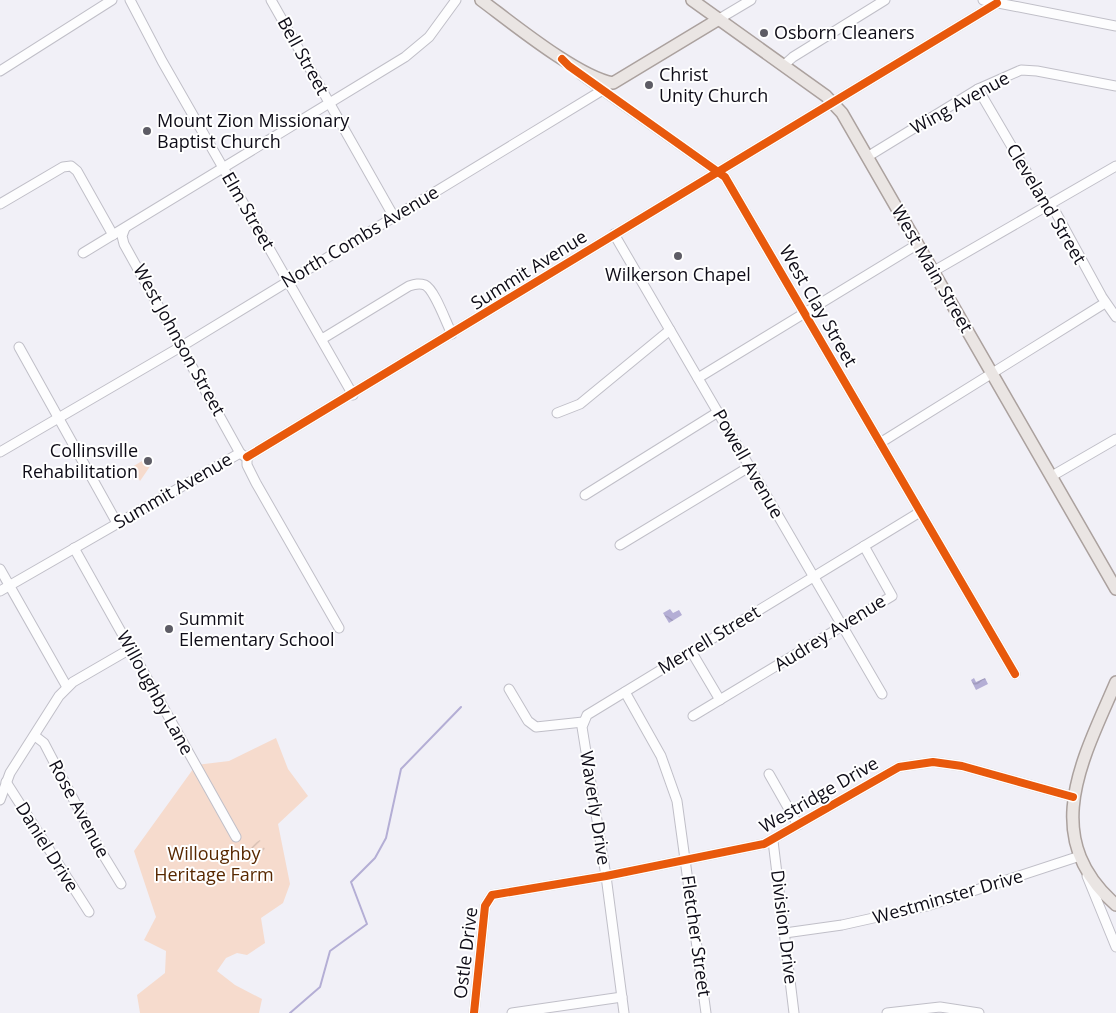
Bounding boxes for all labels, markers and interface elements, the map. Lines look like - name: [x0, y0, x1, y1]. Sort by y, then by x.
- street label: Bell Street: [273, 12, 335, 99]
- place label: Osborn Cleaners: [774, 20, 915, 44]
- marker: Osborn Cleaners: [758, 27, 770, 39]
- place label: Christ Unity Church: [659, 62, 768, 107]
- street label: Wing Avenue: [906, 65, 1013, 139]
- marker: Christ Unity Church: [643, 79, 655, 91]
- place label: Mount Zion Missionary Baptist Church: [157, 108, 350, 153]
- marker: Mount Zion Missionary Baptist Church: [141, 125, 153, 137]
- street label: Cleveland Street: [1001, 139, 1092, 268]
- street label: Elm Street: [217, 167, 281, 254]
- street label: North Combs Avenue: [276, 180, 443, 293]
- street label: West Main Street: [887, 201, 979, 336]
- street label: Summit Avenue: [466, 224, 591, 314]
- street label: West Clay Street: [774, 241, 863, 370]
- marker: Wilkerson Chapel: [672, 250, 684, 262]
- street label: West Johnson Street: [128, 260, 231, 419]
- place label: Wilkerson Chapel: [605, 262, 751, 286]
- street label: Powell Avenue: [708, 405, 790, 522]
- place label: Collinsville Rehabilitation: [22, 438, 138, 483]
- street label: Summit Avenue: [109, 447, 236, 534]
- marker: Collinsville Rehabilitation: [142, 455, 154, 467]
- street label: Audrey Avenue: [769, 588, 890, 676]
- street label: Merrell Street: [653, 599, 764, 679]
- place label: Summit Elementary School: [179, 606, 335, 651]
- marker: Summit Elementary School: [163, 623, 175, 635]
- street label: Willoughby Lane: [112, 626, 200, 759]
- street label: Waverly Drive: [575, 749, 617, 867]
- street label: Westridge Drive: [755, 750, 882, 838]
- street label: Rose Avenue: [44, 755, 116, 862]
- street label: Daniel Drive: [11, 797, 85, 896]
- park label: Willoughby Heritage Farm: [154, 841, 274, 886]
- street label: Westminster Drive: [870, 863, 1026, 929]
- street label: Division Drive: [766, 868, 804, 985]
- street label: Fletcher Street: [677, 874, 717, 998]
- street label: Ostle Drive: [447, 906, 483, 1000]

